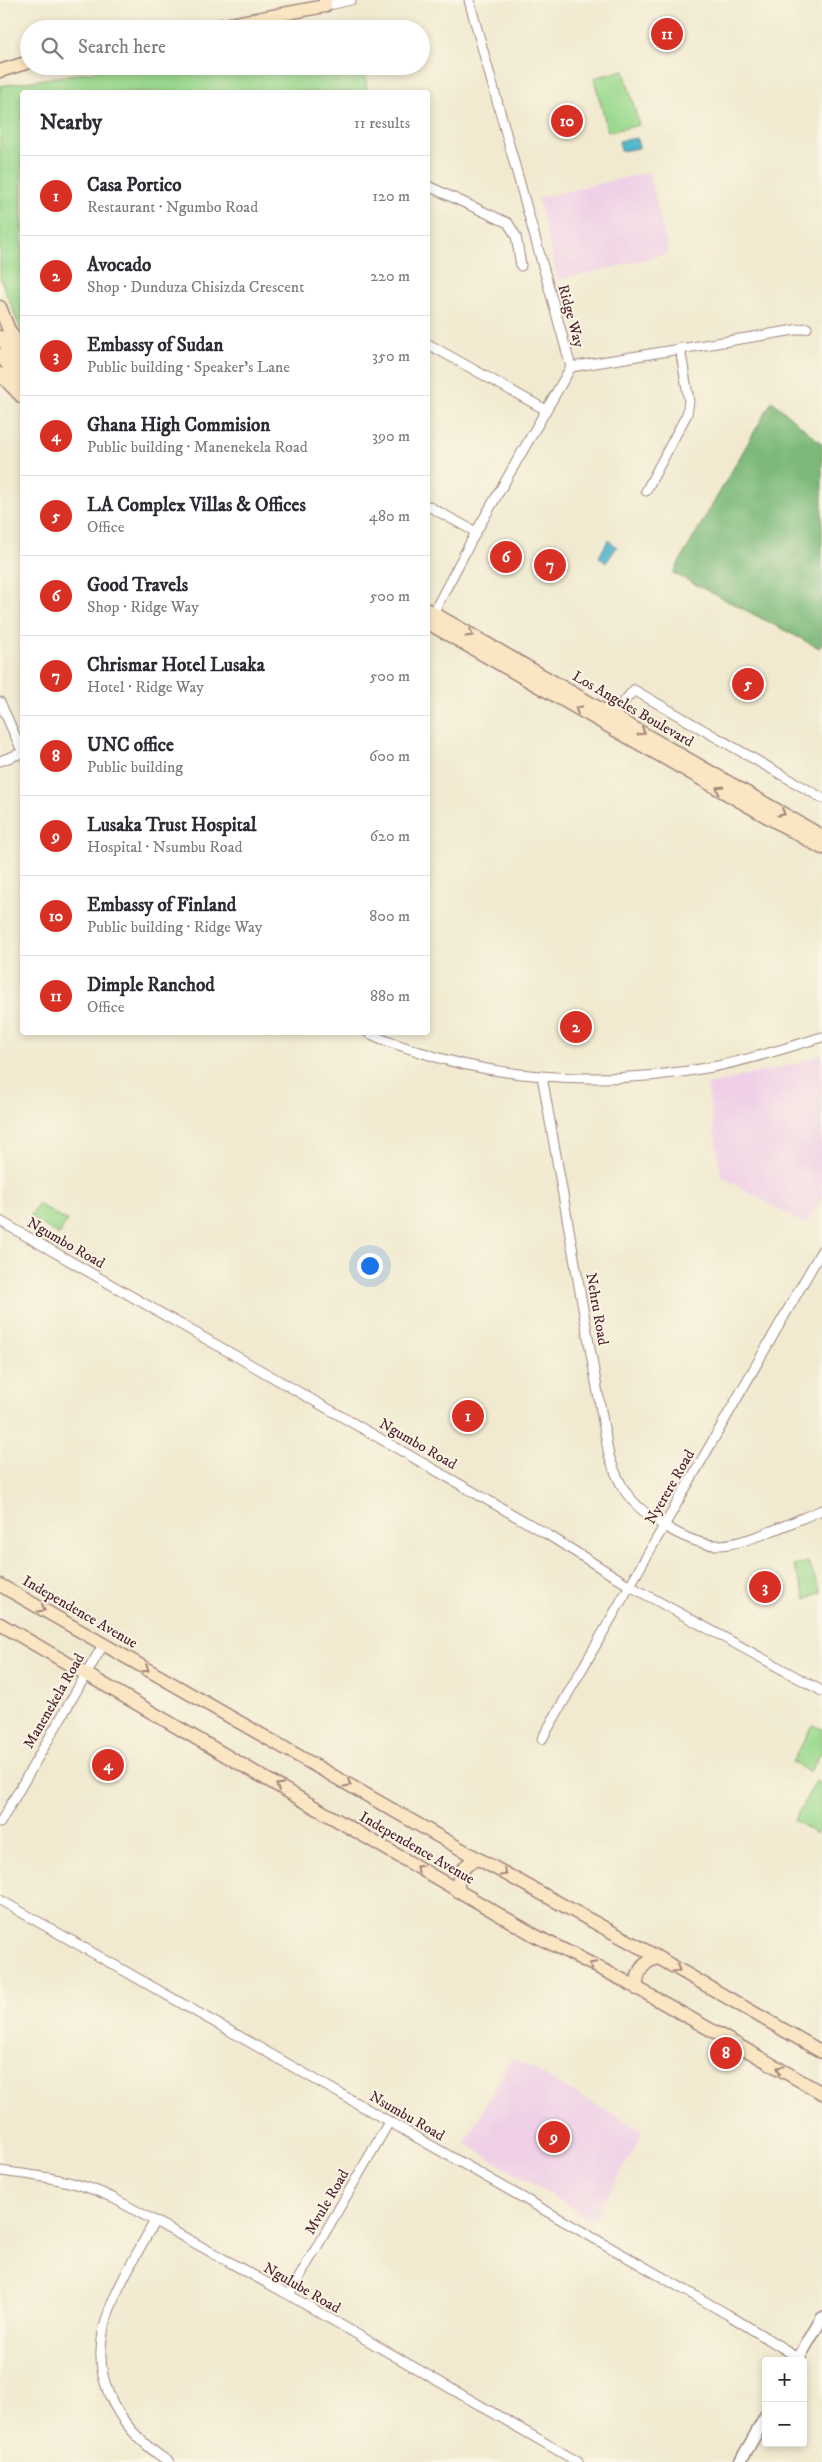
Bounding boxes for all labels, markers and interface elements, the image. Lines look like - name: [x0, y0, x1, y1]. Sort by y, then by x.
- pin: 11: [651, 15, 683, 53]
- search box: [20, 20, 430, 75]
- icon: search: [38, 34, 66, 62]
- text: Search here: [78, 36, 166, 59]
- pin: 10: [551, 102, 583, 140]
- text: Nearby: [40, 110, 102, 136]
- text: 11 results: [354, 113, 410, 133]
- text: Casa Portico: [87, 174, 182, 197]
- text: 1: [53, 186, 59, 206]
- text: 120 m: [372, 186, 410, 206]
- text: Restaurant · Ngumbo Road: [87, 197, 258, 217]
- text: Avocado: [87, 254, 151, 277]
- text: 2: [52, 266, 60, 286]
- text: 220 m: [370, 266, 410, 286]
- text: Shop · Dunduza Chisizda Crescent: [87, 277, 304, 297]
- street label: Ridge Way: [553, 282, 589, 350]
- text: Embassy of Sudan: [87, 334, 223, 357]
- text: 3: [53, 346, 59, 366]
- text: 350 m: [372, 346, 410, 366]
- text: Public building · Speaker's Lane: [87, 357, 290, 377]
- text: Ghana High Commision: [87, 414, 270, 437]
- text: 4: [51, 426, 61, 446]
- text: 390 m: [372, 426, 410, 446]
- text: Public building · Manenekela Road: [87, 437, 308, 457]
- text: LA Complex Villas & Offices: [87, 494, 306, 517]
- text: 5: [52, 506, 60, 526]
- text: 480 m: [369, 506, 410, 526]
- text: Office: [87, 517, 124, 537]
- pin: 6: [490, 538, 522, 576]
- pin: 7: [534, 546, 566, 584]
- text: Good Travels: [87, 574, 188, 597]
- text: 6: [52, 586, 60, 606]
- text: 500 m: [369, 586, 410, 606]
- text: Shop · Ridge Way: [87, 597, 199, 617]
- one-way arrow: [465, 628, 474, 638]
- text: Chrismar Hotel Lusaka: [87, 654, 265, 677]
- pin: 5: [732, 665, 764, 703]
- text: 7: [52, 666, 60, 686]
- text: 500 m: [369, 666, 410, 686]
- street label: Los Angeles Boulevard: [569, 667, 697, 752]
- text: Hotel · Ridge Way: [87, 677, 204, 697]
- one-way arrow: [574, 705, 583, 715]
- one-way arrow: [636, 726, 645, 736]
- text: UNC office: [87, 734, 174, 757]
- text: 8: [52, 746, 60, 766]
- text: 600 m: [369, 746, 410, 766]
- text: Public building: [87, 757, 183, 777]
- one-way arrow: [715, 786, 724, 796]
- one-way arrow: [777, 807, 786, 817]
- text: Lusaka Trust Hospital: [87, 814, 257, 837]
- text: 9: [52, 826, 60, 846]
- text: 620 m: [370, 826, 410, 846]
- text: Hospital · Nsumbu Road: [87, 837, 242, 857]
- text: Embassy of Finland: [87, 894, 236, 917]
- text: 10: [49, 906, 63, 926]
- text: 800 m: [369, 906, 410, 926]
- text: Public building · Ridge Way: [87, 917, 262, 937]
- text: Dimple Ranchod: [87, 974, 215, 997]
- text: 11: [50, 986, 62, 1006]
- text: 880 m: [370, 986, 410, 1006]
- text: Office: [87, 997, 124, 1017]
- pin: 2: [560, 1008, 592, 1046]
- street label: Ngumbo Road: [24, 1213, 109, 1273]
- your location: [357, 1253, 383, 1279]
- street label: Nehru Road: [581, 1271, 613, 1347]
- pin: 1: [452, 1397, 484, 1435]
- street label: Ngumbo Road: [376, 1414, 461, 1474]
- street label: Nyerere Road: [641, 1446, 699, 1528]
- pin: 3: [749, 1568, 781, 1606]
- street label: Independence Avenue: [19, 1571, 141, 1653]
- one-way arrow: [37, 1603, 46, 1613]
- street label: Manenekela Road: [19, 1650, 89, 1752]
- one-way arrow: [140, 1662, 149, 1672]
- pin: 4: [92, 1746, 124, 1784]
- one-way arrow: [342, 1778, 351, 1788]
- one-way arrow: [276, 1783, 285, 1793]
- street label: Independence Avenue: [356, 1807, 478, 1889]
- one-way arrow: [416, 1865, 425, 1875]
- one-way arrow: [499, 1867, 508, 1877]
- one-way arrow: [588, 1961, 597, 1971]
- one-way arrow: [671, 1963, 680, 1973]
- pin: 8: [710, 2034, 742, 2072]
- one-way arrow: [776, 2066, 785, 2076]
- street label: Nsumbu Road: [366, 2087, 449, 2145]
- pin: 9: [538, 2118, 570, 2156]
- street label: Mvule Road: [301, 2166, 354, 2238]
- street label: Ngulube Road: [260, 2258, 344, 2318]
- map controls: [762, 2357, 807, 2447]
- button: +: [762, 2357, 807, 2402]
- button: −: [762, 2402, 807, 2447]

